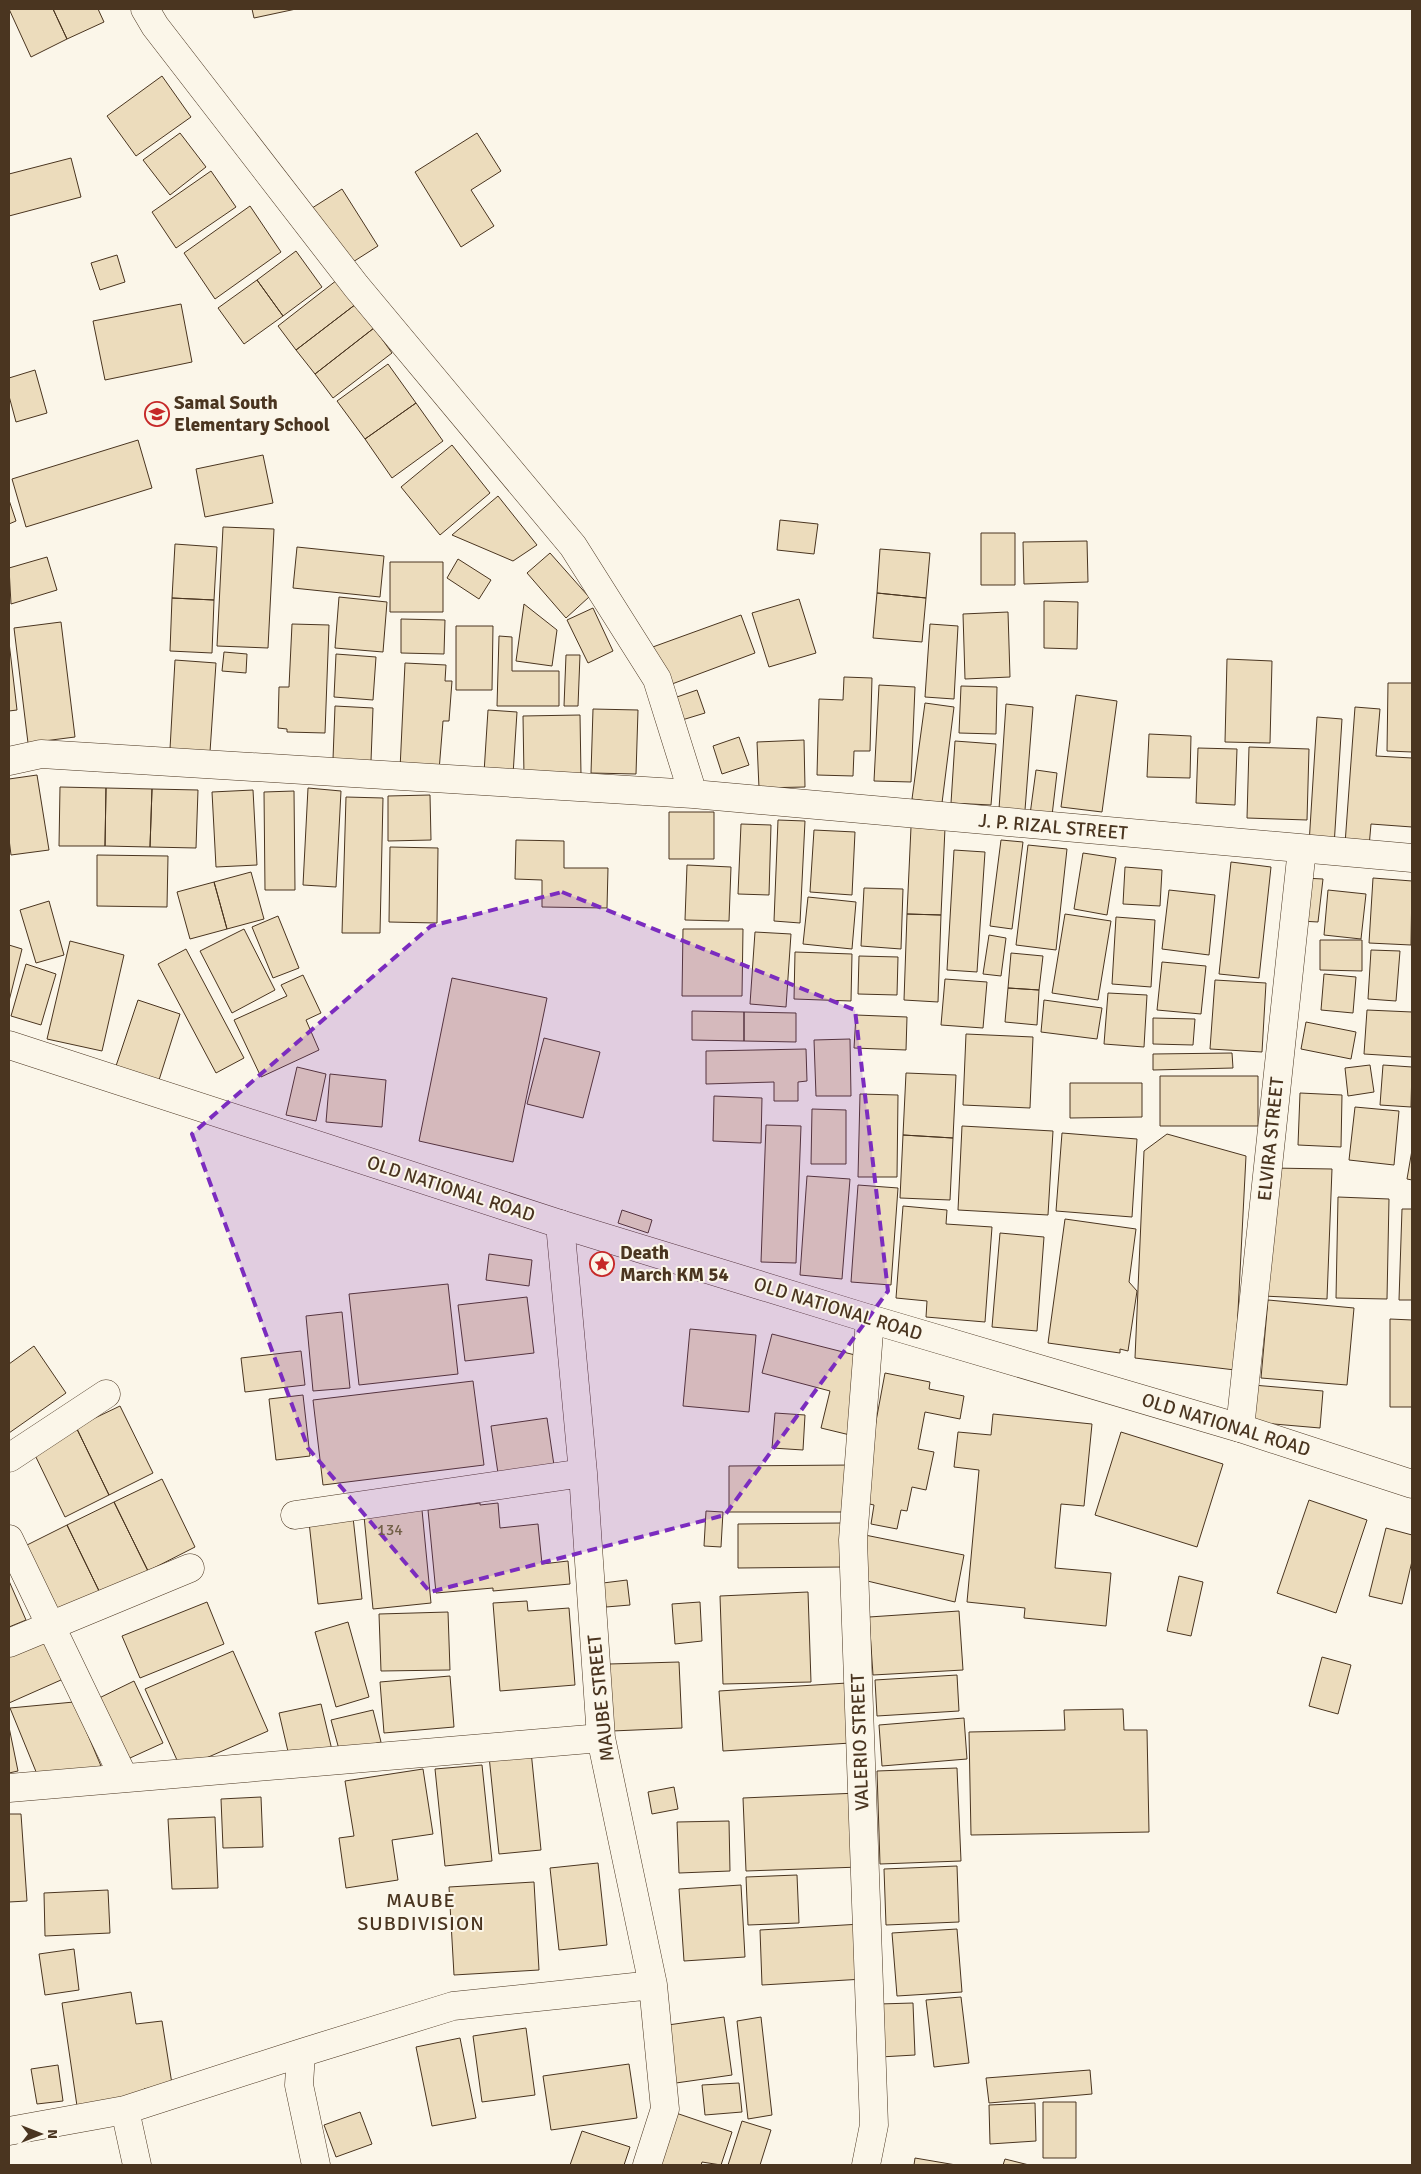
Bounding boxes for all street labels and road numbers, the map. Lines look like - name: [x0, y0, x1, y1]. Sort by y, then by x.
- street label: J. P. RIZAL STREET: [977, 809, 1129, 846]
- street label: ELVIRA STREET: [1253, 1075, 1289, 1202]
- street label: OLD NATIONAL ROAD: [364, 1151, 538, 1227]
- street label: OLD NATIONAL ROAD: [751, 1272, 925, 1346]
- street label: OLD NATIONAL ROAD: [1139, 1388, 1313, 1462]
- street label: MAUBE STREET: [582, 1633, 620, 1763]
- street label: VALERIO STREET: [846, 1672, 874, 1811]

